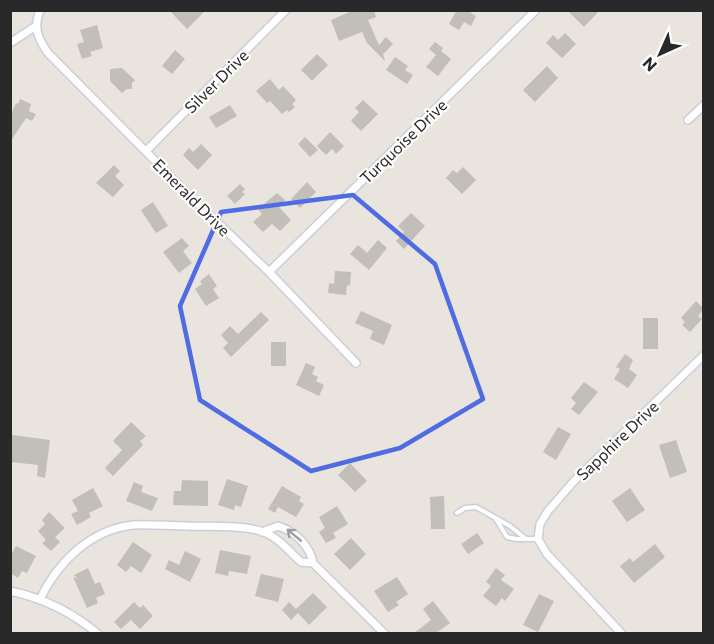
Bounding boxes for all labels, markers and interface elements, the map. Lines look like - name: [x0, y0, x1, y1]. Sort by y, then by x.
- north arrow: [630, 24, 690, 84]
- street label: Silver Drive: [180, 45, 252, 117]
- text: N: [638, 54, 660, 76]
- street label: Turquoise Drive: [356, 95, 450, 187]
- street label: Emerald Drive: [149, 154, 235, 240]
- street label: Sapphire Drive: [572, 396, 662, 484]
- one-way arrow: [287, 528, 302, 542]

